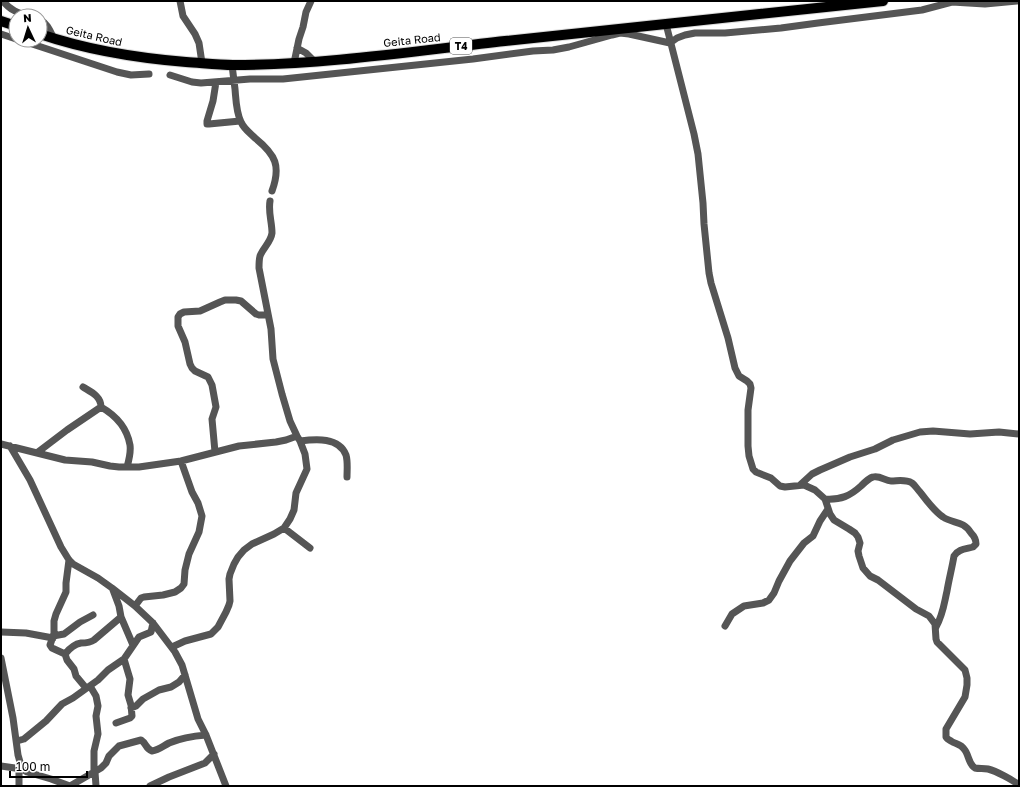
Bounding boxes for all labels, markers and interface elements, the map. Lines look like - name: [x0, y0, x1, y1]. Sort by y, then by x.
- north arrow: [8, 8, 48, 48]
- text: N: [23, 11, 32, 24]
- street label: Geita Road: [65, 23, 124, 48]
- street label: Geita Road: [383, 30, 441, 49]
- road number: T4: [450, 38, 472, 54]
- scale bar: [10, 753, 87, 779]
- text: 100 m: [16, 759, 50, 774]

